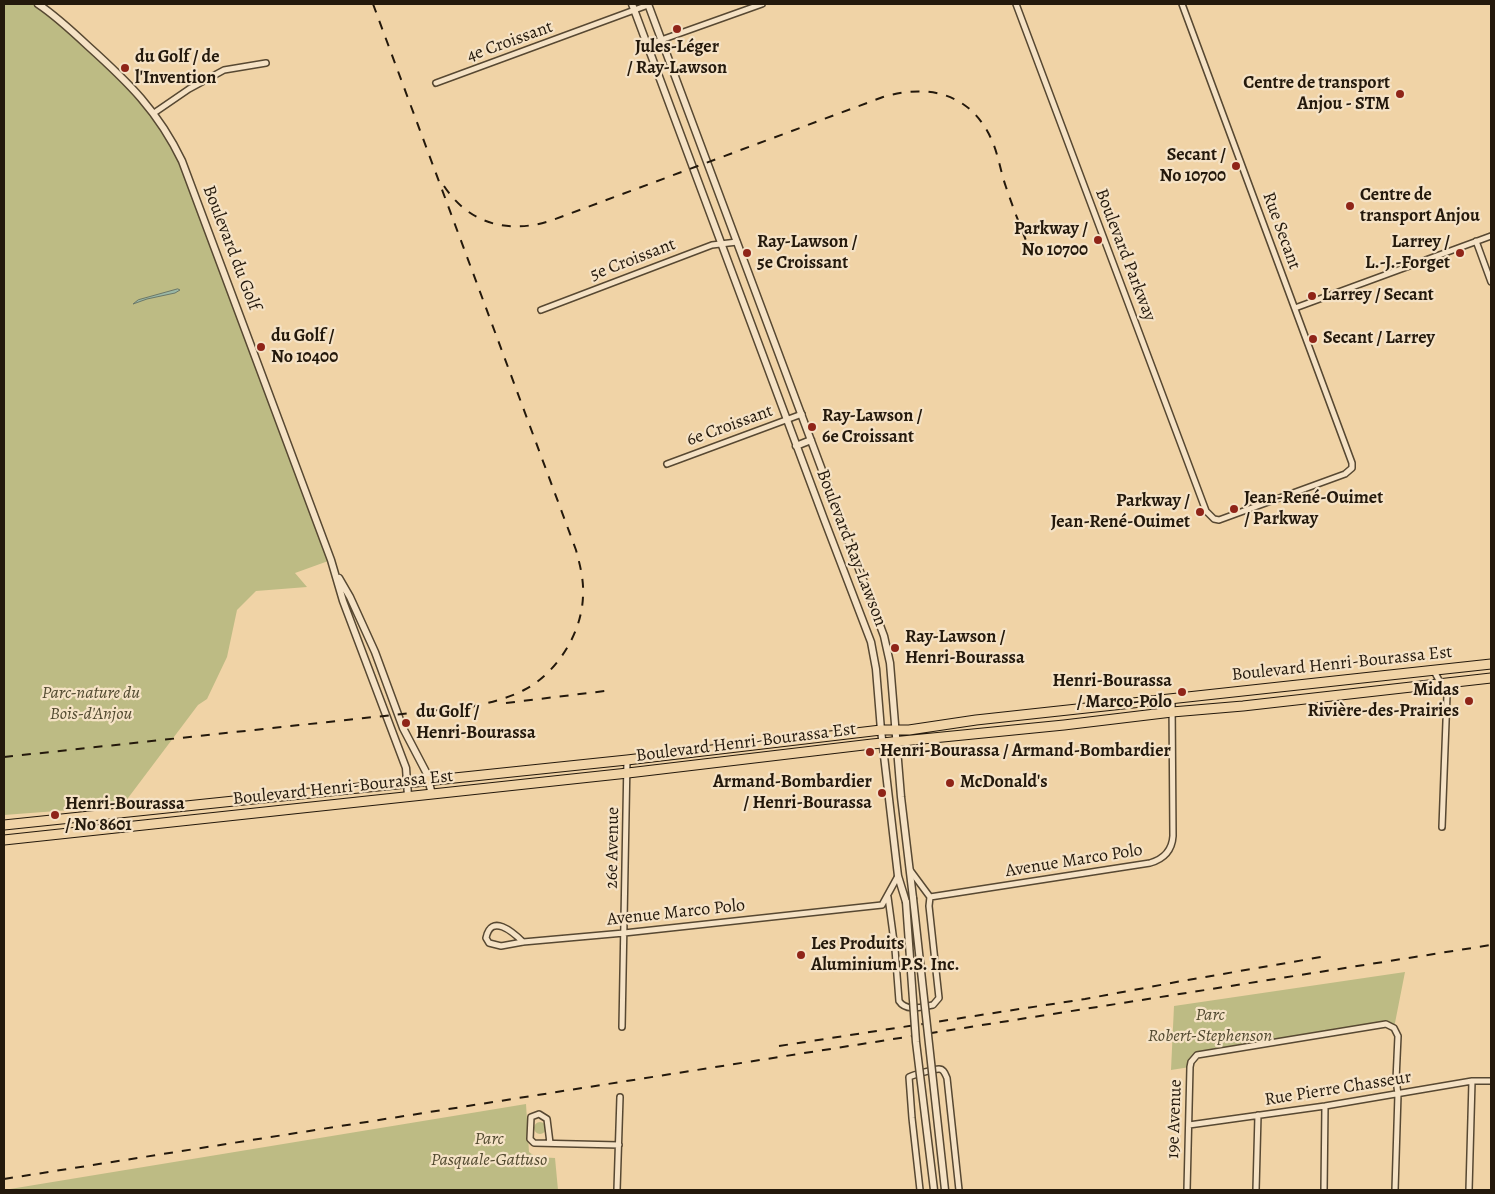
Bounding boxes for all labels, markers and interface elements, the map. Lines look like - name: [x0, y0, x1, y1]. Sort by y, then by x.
- street label: 4e Croissant: [464, 16, 556, 68]
- marker: Jules-Léger / Ray-Lawson: [671, 23, 683, 35]
- place label: Jules-Léger / Ray-Lawson: [627, 37, 727, 80]
- place label: du Golf / de l'Invention: [135, 47, 219, 90]
- marker: du Golf / de l'Invention: [119, 62, 131, 74]
- place label: Centre de transport Anjou - STM: [1243, 73, 1390, 116]
- marker: Centre de transport Anjou - STM: [1394, 88, 1406, 100]
- place label: Secant / No 10700: [1160, 145, 1226, 188]
- marker: Secant / No 10700: [1230, 160, 1242, 172]
- street label: Boulevard du Golf: [197, 183, 265, 313]
- place label: Centre de transport Anjou: [1360, 185, 1480, 228]
- street label: Boulevard Parkway: [1090, 186, 1160, 324]
- street label: Rue Secant: [1257, 189, 1305, 273]
- marker: Centre de transport Anjou: [1344, 200, 1356, 212]
- place label: Parkway / No 10700: [1014, 219, 1088, 262]
- place label: Ray-Lawson / 5e Croissant: [757, 232, 857, 274]
- place label: Larrey / L.-J.-Forget: [1365, 232, 1450, 274]
- street label: 5e Croissant: [587, 234, 679, 286]
- marker: Parkway / No 10700: [1092, 234, 1104, 246]
- marker: Ray-Lawson / 5e Croissant: [741, 247, 753, 259]
- marker: Larrey / L.-J.-Forget: [1454, 247, 1466, 259]
- place label: Larrey / Secant: [1322, 285, 1434, 307]
- marker: Larrey / Secant: [1306, 290, 1318, 302]
- place label: du Golf / No 10400: [271, 326, 338, 368]
- place label: Secant / Larrey: [1323, 328, 1435, 350]
- marker: Secant / Larrey: [1307, 333, 1319, 345]
- marker: du Golf / No 10400: [255, 341, 267, 353]
- street label: 6e Croissant: [684, 400, 776, 452]
- place label: Ray-Lawson / 6e Croissant: [822, 406, 922, 448]
- marker: Ray-Lawson / 6e Croissant: [806, 421, 818, 433]
- street label: Boulevard Ray-Lawson: [811, 467, 891, 629]
- place label: Jean-René-Ouimet / Parkway: [1244, 488, 1383, 530]
- place label: Parkway / Jean-René-Ouimet: [1051, 491, 1190, 534]
- marker: Jean-René-Ouimet / Parkway: [1228, 503, 1240, 515]
- marker: Parkway / Jean-René-Ouimet: [1194, 506, 1206, 518]
- place label: Ray-Lawson / Henri-Bourassa: [905, 627, 1025, 670]
- marker: Ray-Lawson / Henri-Bourassa: [889, 642, 901, 654]
- street label: Boulevard Henri-Bourassa Est: [1231, 642, 1453, 686]
- place label: Henri-Bourassa / Marco-Polo: [1052, 671, 1172, 714]
- place label: Midas Rivière-des-Prairies: [1307, 680, 1459, 722]
- park label: Parc-nature du Bois-d'Anjou: [42, 683, 140, 726]
- marker: Henri-Bourassa / Marco-Polo: [1176, 686, 1188, 698]
- marker: Midas Rivière-des-Prairies: [1463, 695, 1475, 707]
- place label: du Golf / Henri-Bourassa: [416, 702, 536, 744]
- marker: du Golf / Henri-Bourassa: [400, 717, 412, 729]
- street label: Boulevard Henri-Bourassa Est: [635, 719, 857, 767]
- place label: Henri-Bourassa / Armand-Bombardier: [880, 741, 1171, 763]
- marker: Henri-Bourassa / Armand-Bombardier: [864, 746, 876, 758]
- street label: Boulevard Henri-Bourassa Est: [232, 766, 454, 810]
- place label: Armand-Bombardier / Henri-Bourassa: [713, 772, 872, 814]
- place label: McDonald's: [960, 772, 1048, 794]
- marker: McDonald's: [944, 777, 956, 789]
- marker: Armand-Bombardier / Henri-Bourassa: [876, 787, 888, 799]
- place label: Henri-Bourassa / No 8601: [65, 794, 185, 836]
- street label: 26e Avenue: [601, 807, 625, 889]
- marker: Henri-Bourassa / No 8601: [49, 809, 61, 821]
- street label: Avenue Marco Polo: [1004, 839, 1144, 883]
- street label: Avenue Marco Polo: [606, 895, 746, 931]
- place label: Les Produits Aluminium P.S. Inc.: [811, 934, 959, 976]
- marker: Les Produits Aluminium P.S. Inc.: [795, 949, 807, 961]
- park label: Parc Robert-Stephenson: [1148, 1005, 1272, 1048]
- street label: Rue Pierre Chasseur: [1263, 1067, 1413, 1111]
- street label: 19e Avenue: [1163, 1079, 1187, 1159]
- park label: Parc Pasquale-Gattuso: [431, 1129, 547, 1172]

